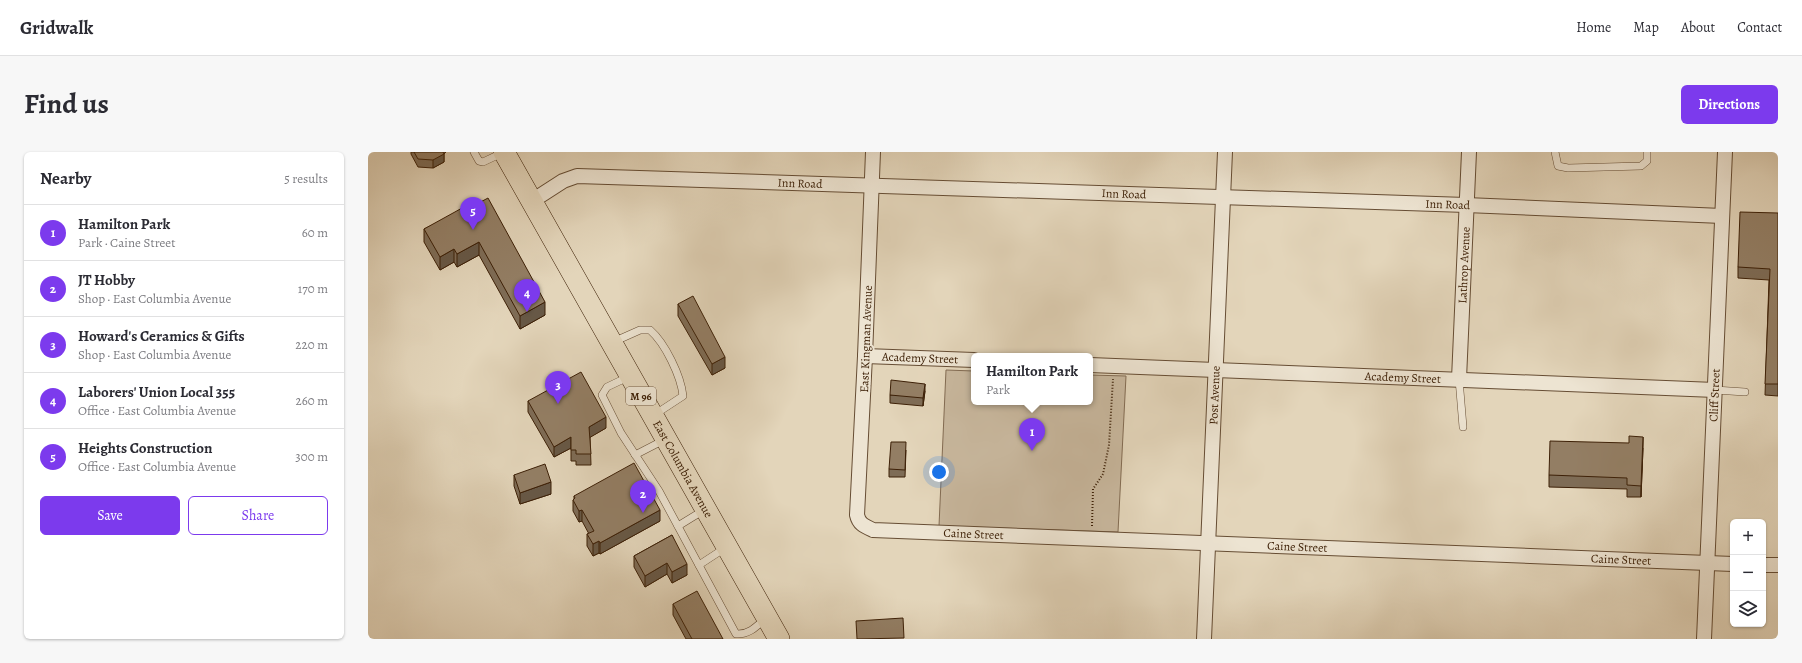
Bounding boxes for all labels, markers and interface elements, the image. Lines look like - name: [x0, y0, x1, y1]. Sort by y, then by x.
- text: Gridwalk: [20, 15, 93, 41]
- text: Home: [1576, 18, 1611, 37]
- text: Map: [1633, 18, 1659, 37]
- text: About: [1681, 18, 1715, 37]
- text: Contact: [1737, 18, 1782, 37]
- text: Find us: [24, 85, 109, 123]
- button: Directions: [1681, 85, 1778, 124]
- text: Nearby: [40, 167, 91, 190]
- text: 5 results: [284, 170, 328, 187]
- street label: Inn Road: [777, 175, 823, 192]
- street label: Inn Road: [1101, 185, 1147, 203]
- street label: Inn Road: [1425, 196, 1471, 213]
- pin: 5: [460, 197, 486, 230]
- text: Hamilton Park: [78, 214, 170, 234]
- text: 1: [51, 224, 55, 241]
- text: 60 m: [302, 224, 328, 241]
- street label: Lathrop Avenue: [1454, 226, 1474, 304]
- text: Park · Caine Street: [78, 234, 175, 251]
- text: JT Hobby: [78, 270, 135, 290]
- pin: 4: [514, 279, 540, 312]
- text: 2: [50, 280, 56, 297]
- text: 170 m: [298, 280, 328, 297]
- street label: East Kingman Avenue: [856, 285, 876, 393]
- text: Shop · East Columbia Avenue: [78, 290, 231, 307]
- text: Howard's Ceramics & Gifts: [78, 326, 245, 346]
- text: 3: [50, 336, 56, 353]
- text: 220 m: [295, 336, 328, 353]
- text: Shop · East Columbia Avenue: [78, 346, 231, 363]
- street label: Academy Street: [881, 349, 958, 367]
- popup: [971, 353, 1093, 405]
- text: Hamilton Park: [986, 361, 1078, 381]
- street label: Post Avenue: [1205, 365, 1224, 425]
- street label: Academy Street: [1363, 368, 1441, 387]
- street label: Cliff Street: [1705, 368, 1724, 422]
- pin: 3: [545, 371, 571, 404]
- text: Park: [986, 381, 1010, 398]
- text: Laborers' Union Local 355: [78, 382, 235, 402]
- road number: M 96: [626, 387, 656, 405]
- text: 4: [50, 392, 56, 409]
- text: 260 m: [295, 392, 328, 409]
- text: Office · East Columbia Avenue: [78, 402, 236, 419]
- street label: East Columbia Avenue: [649, 417, 717, 521]
- pin: 1: [1019, 418, 1045, 451]
- text: Heights Construction: [78, 438, 212, 458]
- text: 5: [50, 448, 56, 465]
- text: 300 m: [295, 448, 328, 465]
- text: Office · East Columbia Avenue: [78, 458, 236, 475]
- your location: [929, 462, 949, 482]
- pin: 2: [630, 480, 656, 513]
- button: Save: [40, 496, 180, 535]
- button: Share: [188, 496, 328, 535]
- map controls: [1730, 519, 1766, 627]
- button: +: [1730, 519, 1766, 555]
- street label: Caine Street: [943, 525, 1004, 543]
- street label: Caine Street: [1267, 538, 1328, 556]
- street label: Caine Street: [1591, 550, 1652, 569]
- button: −: [1730, 555, 1766, 591]
- button: layers: [1730, 591, 1766, 627]

